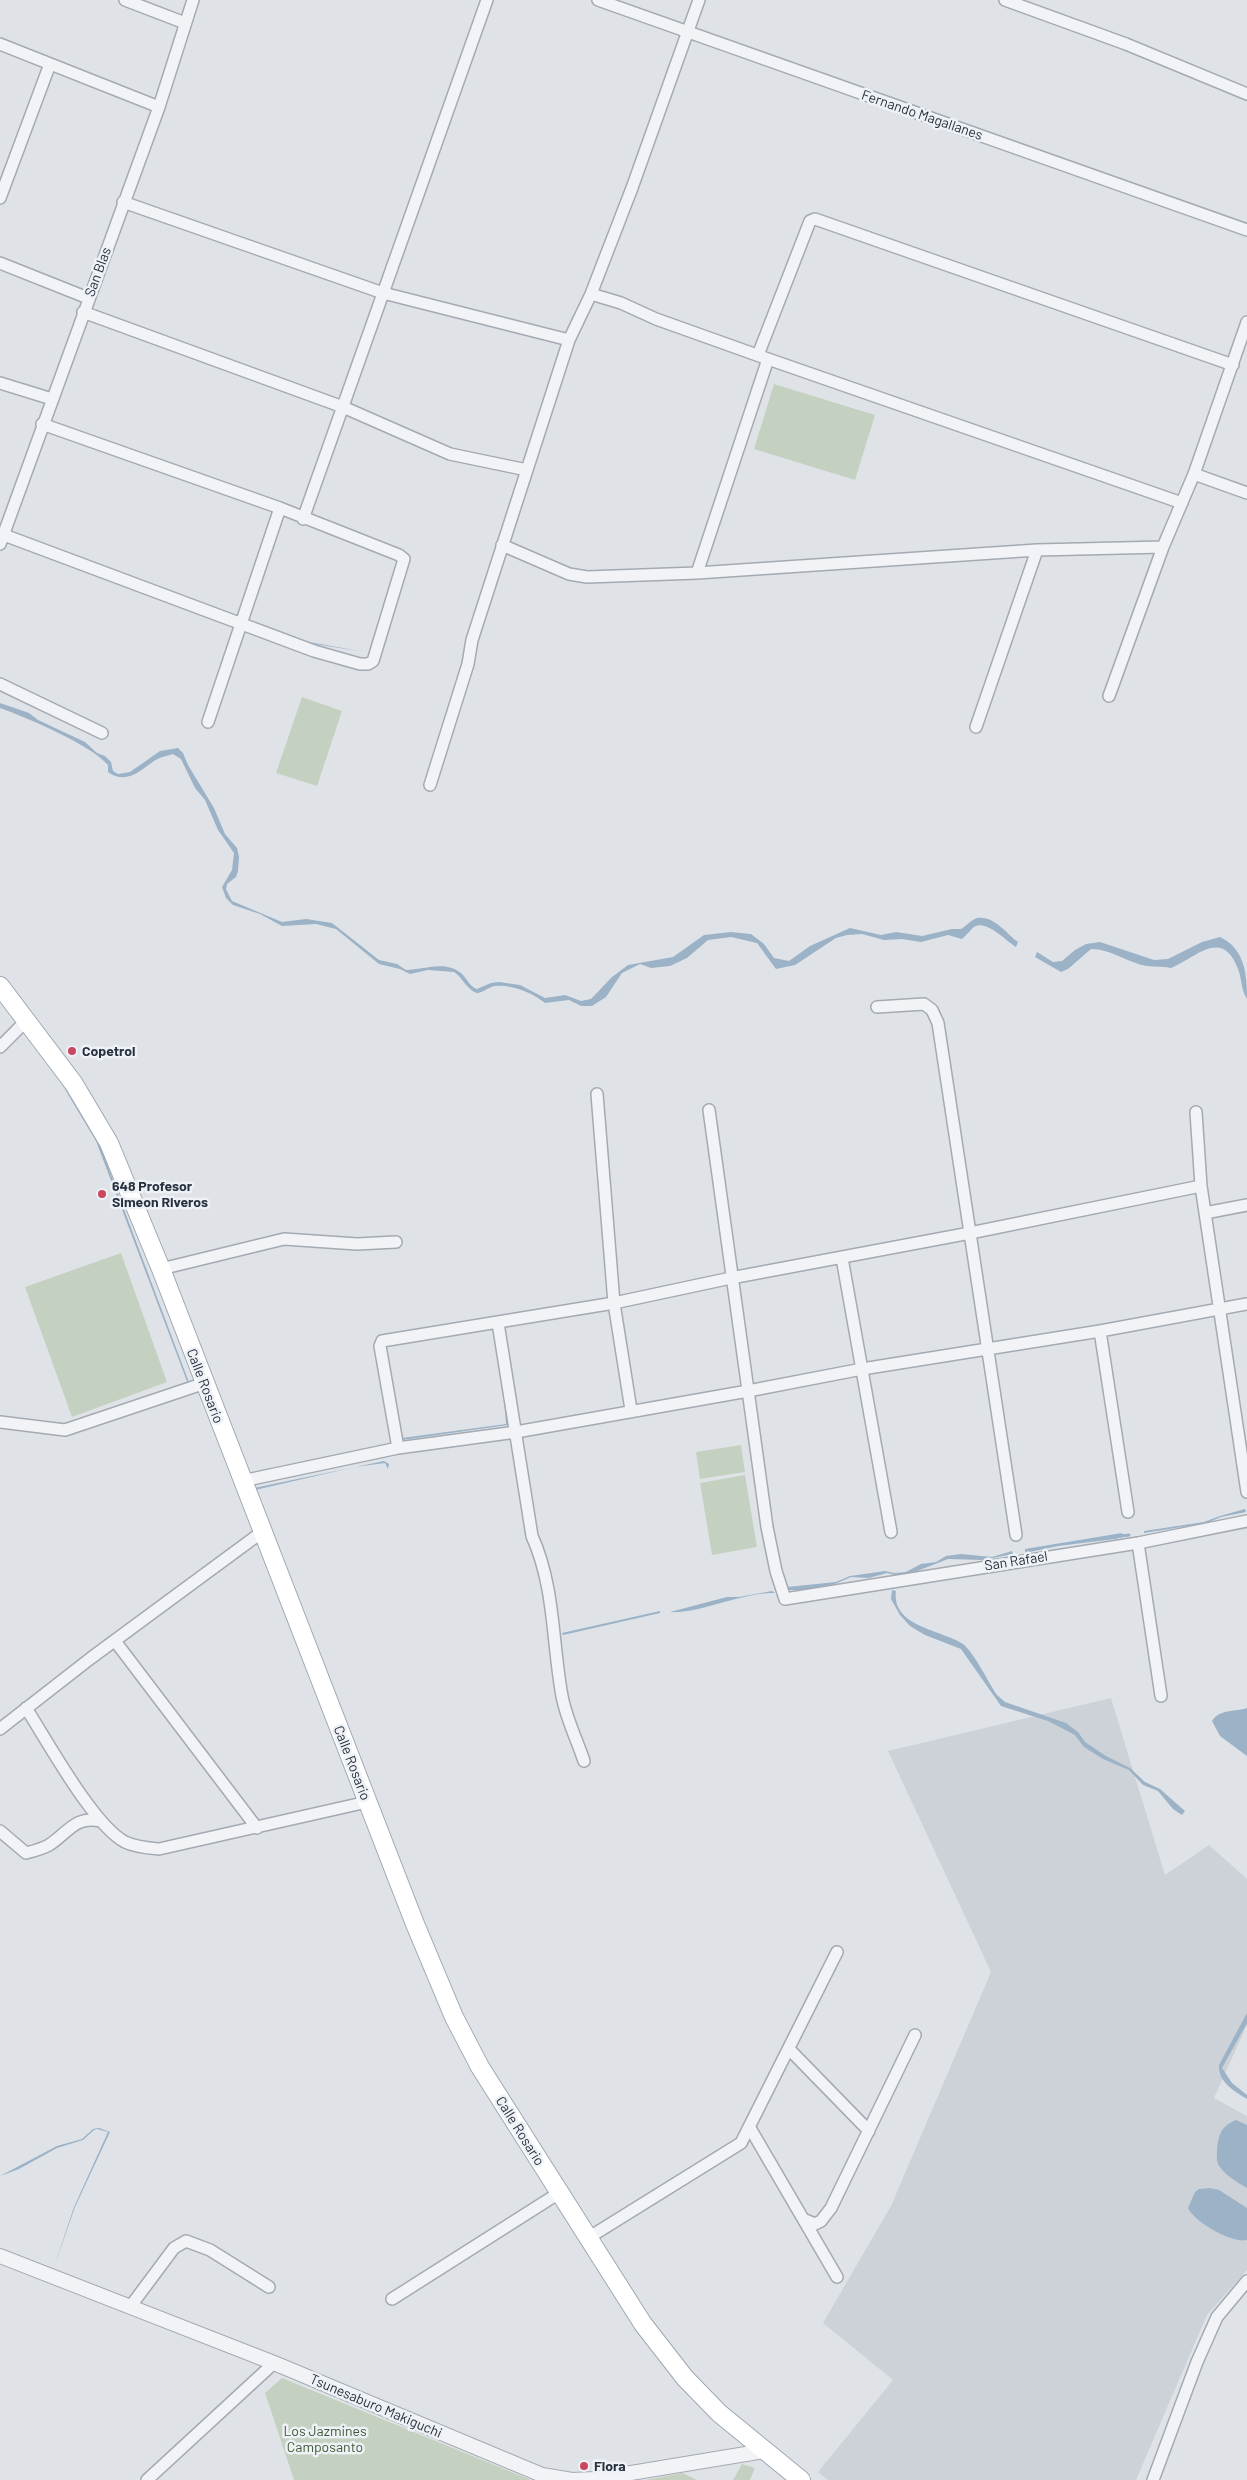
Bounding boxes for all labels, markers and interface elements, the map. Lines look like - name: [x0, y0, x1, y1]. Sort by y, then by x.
- street label: Fernando Magallanes: [859, 86, 985, 144]
- street label: San Blas: [81, 245, 115, 299]
- place label: Copetrol: [82, 1043, 135, 1059]
- marker: Copetrol: [66, 1045, 78, 1057]
- place label: 648 Profesor Simeon Riveros: [112, 1178, 208, 1210]
- marker: 648 Profesor Simeon Riveros: [96, 1188, 108, 1200]
- street label: Calle Rosario: [183, 1346, 227, 1426]
- street label: San Rafael: [983, 1548, 1049, 1574]
- street label: Calle Rosario: [330, 1723, 374, 1803]
- street label: Calle Rosario: [492, 2093, 548, 2169]
- street label: Tsunesaburo Makiguchi: [307, 2371, 445, 2441]
- park label: Los Jazmines Camposanto: [283, 2423, 367, 2456]
- place label: Flora: [594, 2458, 626, 2474]
- marker: Flora: [578, 2460, 590, 2472]

